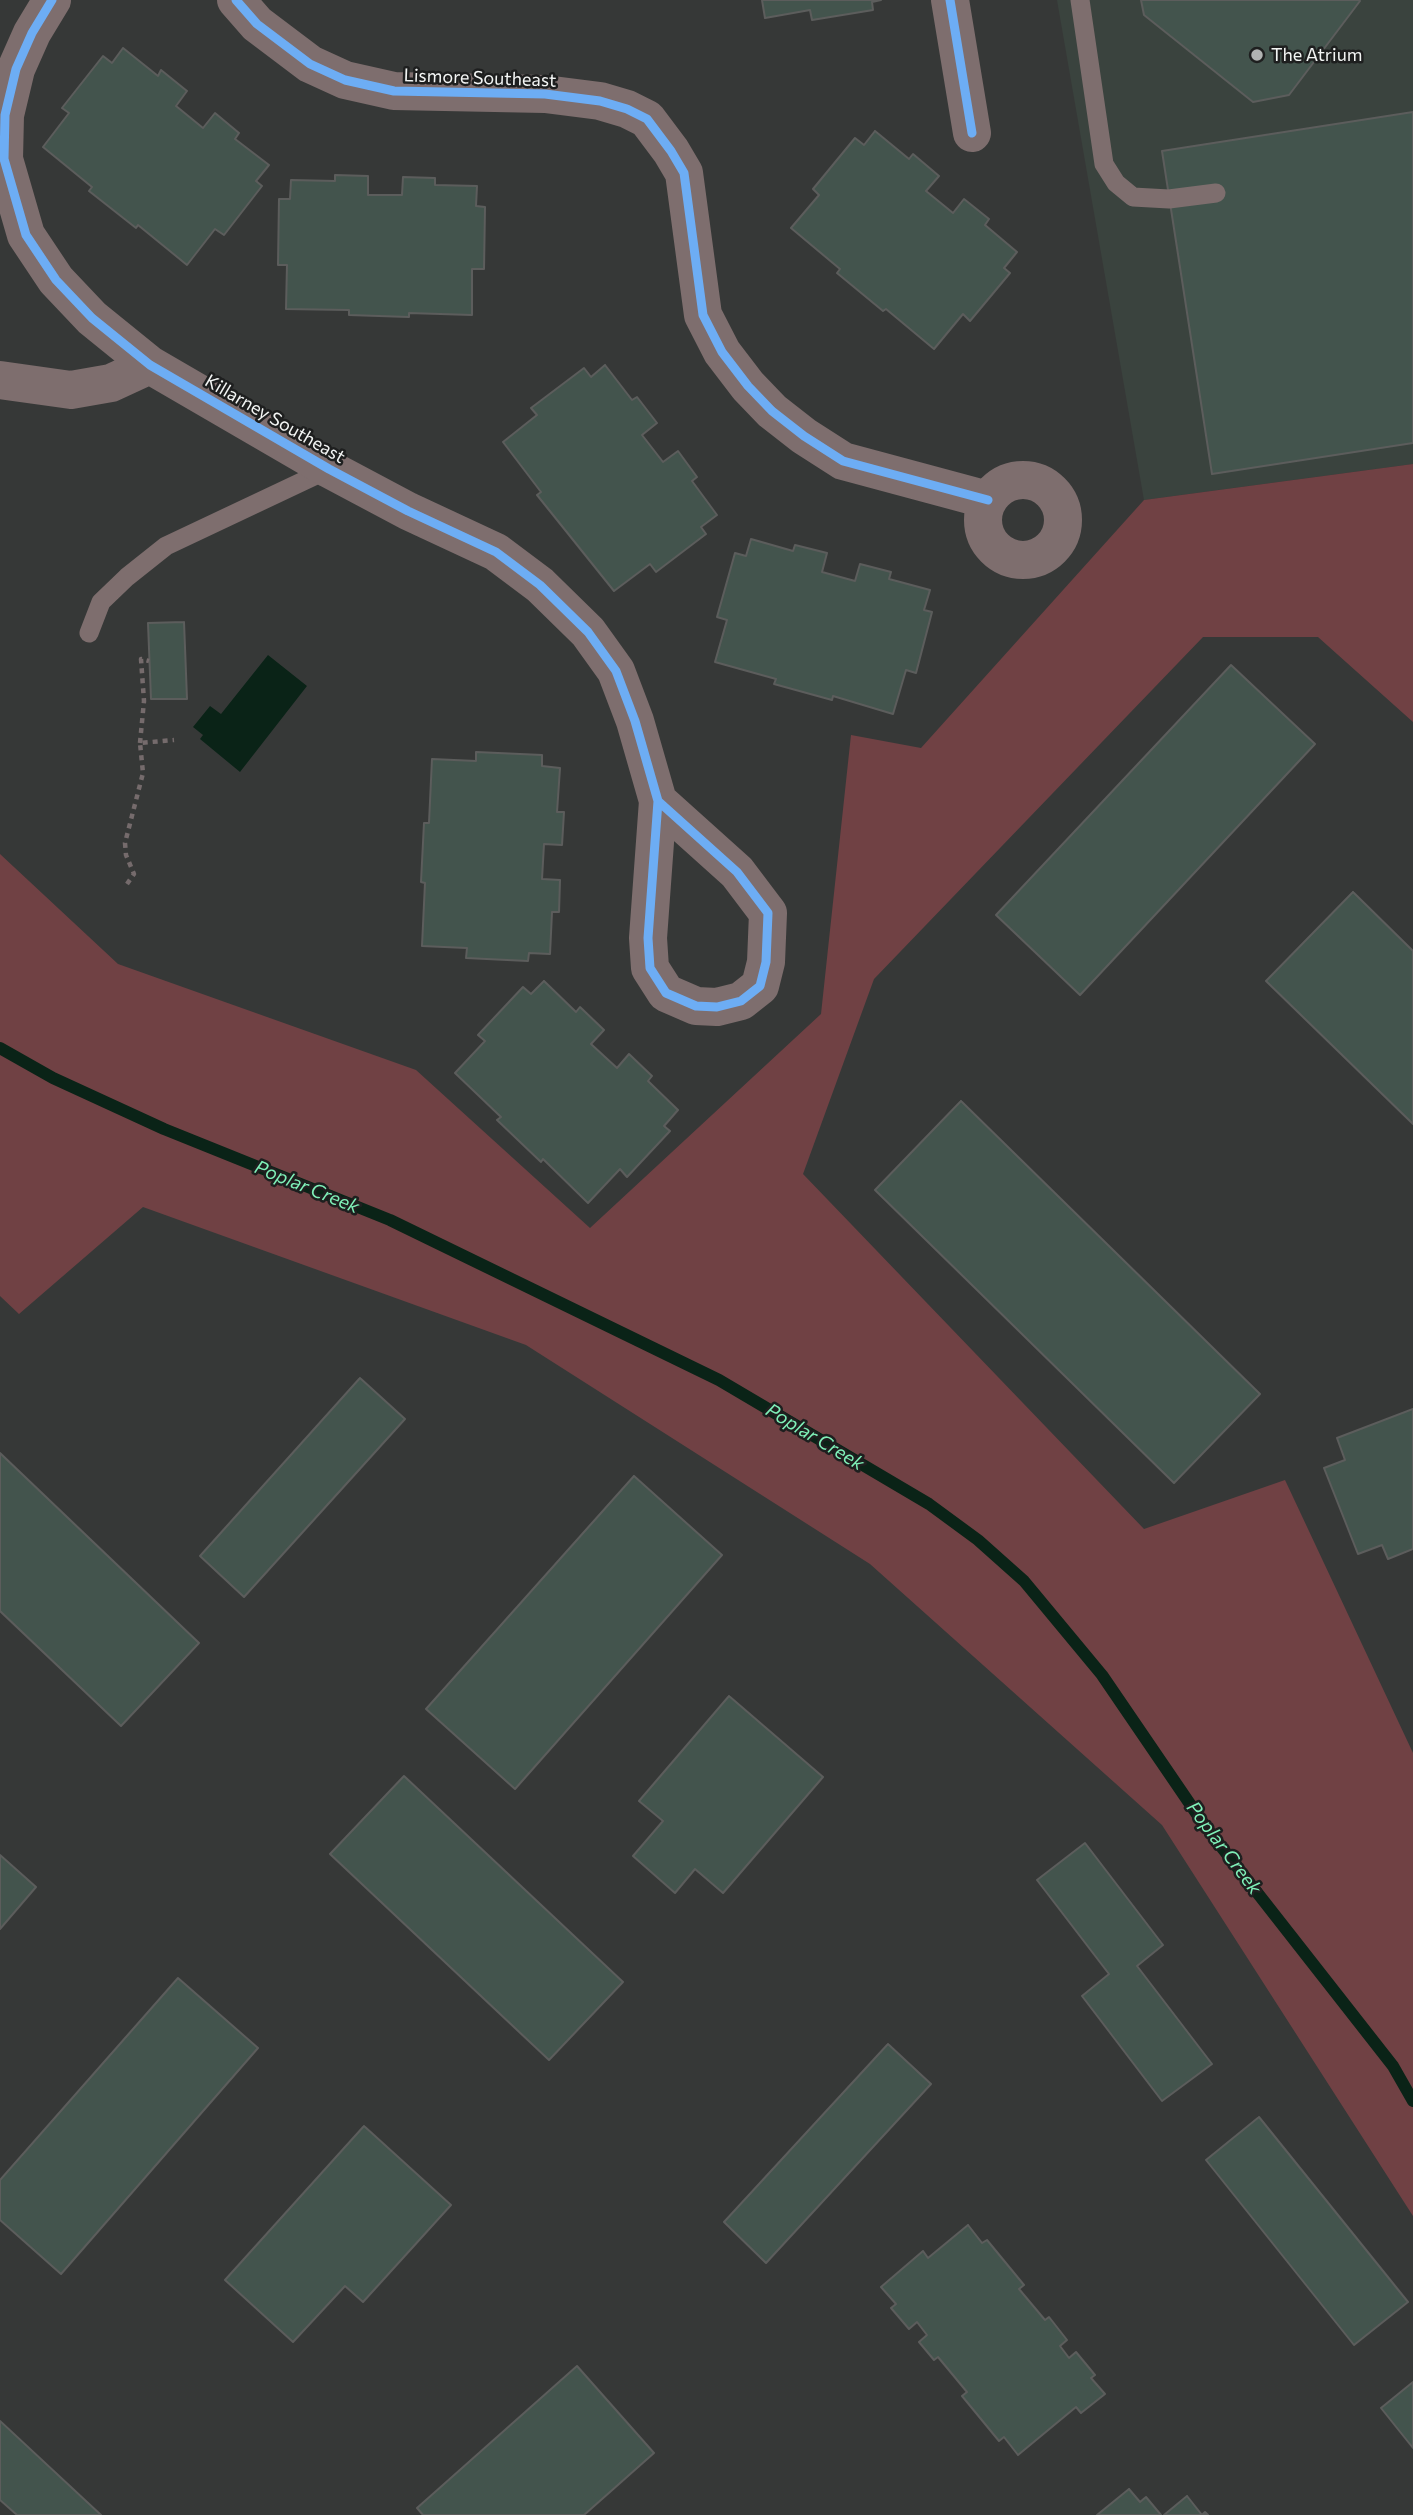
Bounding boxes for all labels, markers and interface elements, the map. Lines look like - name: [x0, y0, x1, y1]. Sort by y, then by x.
- place label: The Atrium: [1271, 44, 1362, 66]
- marker: The Atrium: [1249, 47, 1265, 63]
- street label: Lismore Southeast: [403, 65, 557, 91]
- street label: Killarney Southeast: [201, 370, 349, 468]
- water label: Poplar Creek: [251, 1156, 363, 1218]
- water label: Poplar Creek: [762, 1399, 868, 1475]
- water label: Poplar Creek: [1182, 1797, 1266, 1899]

